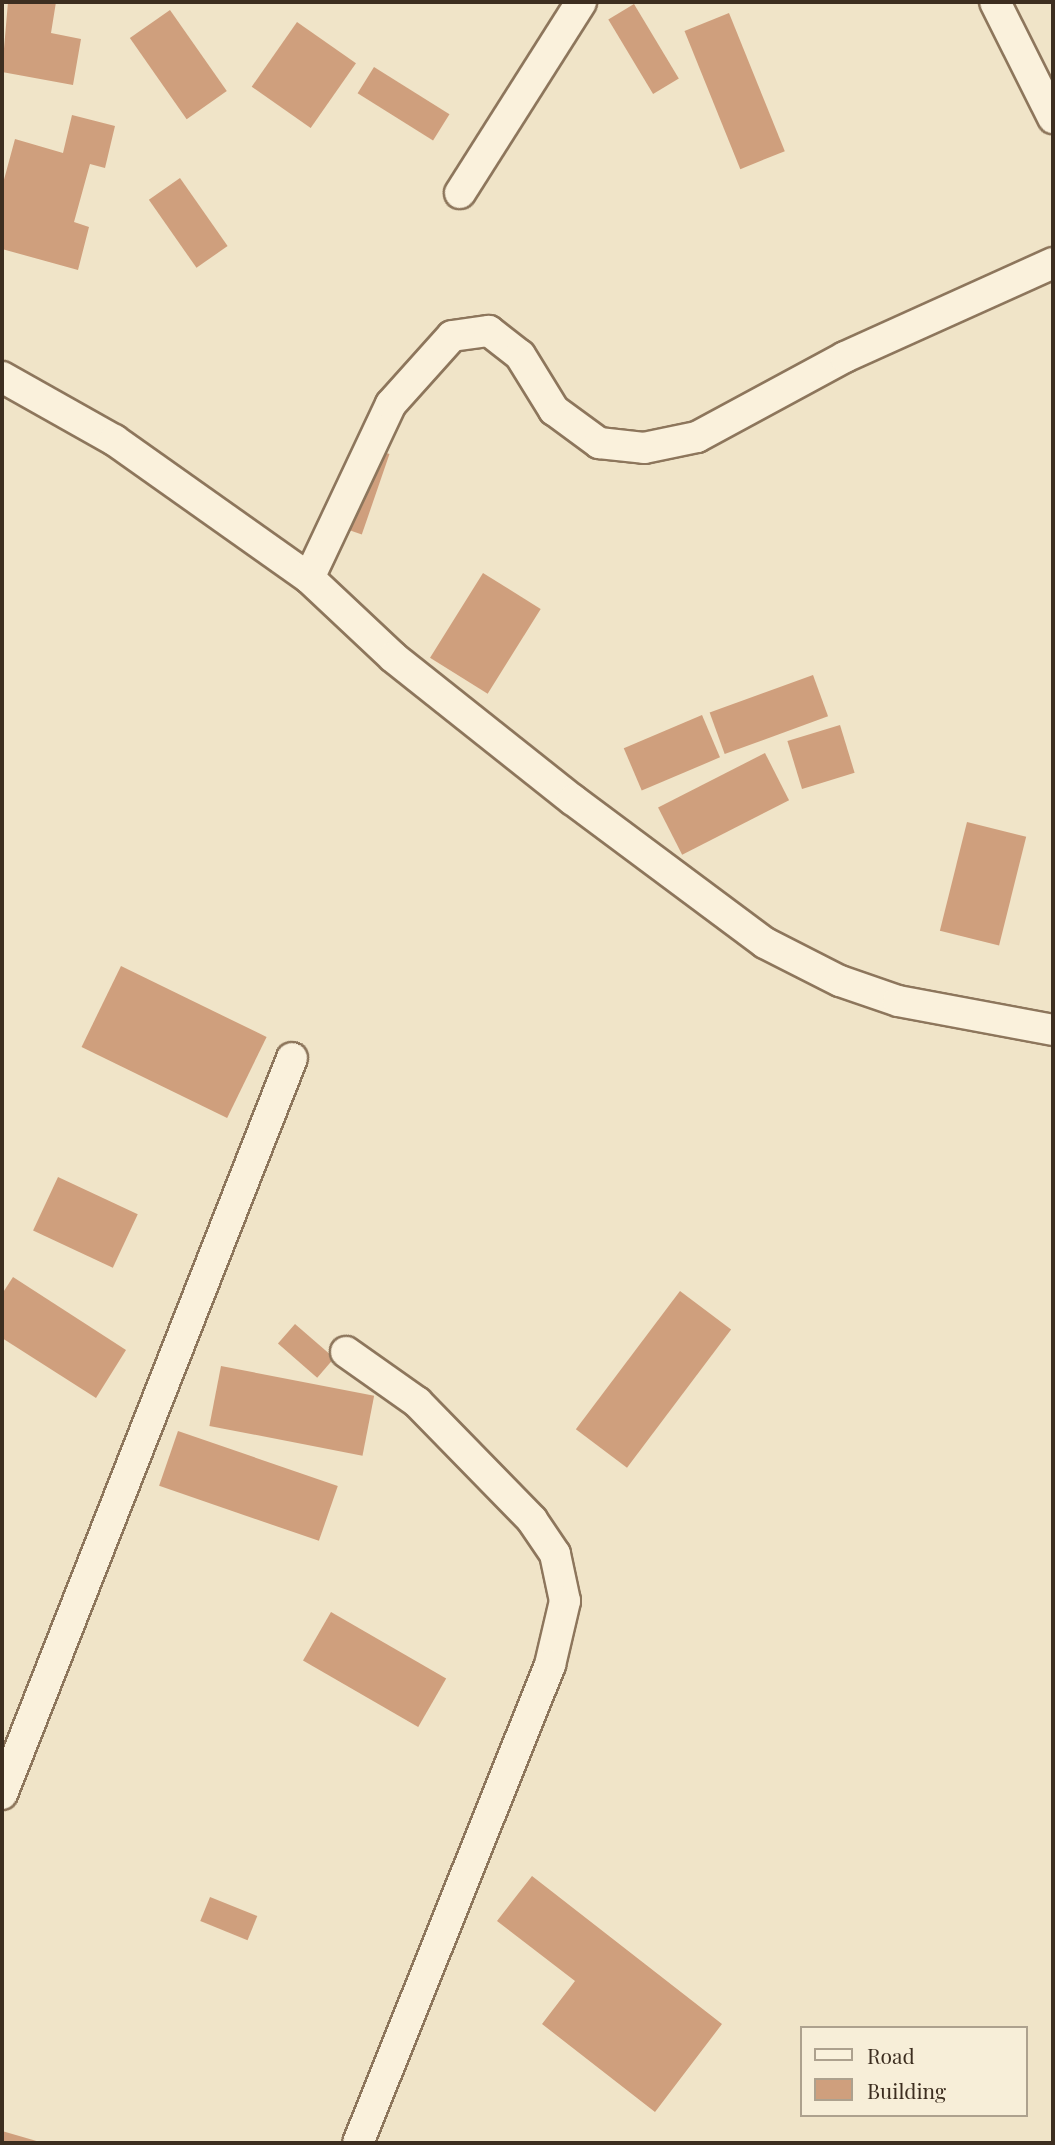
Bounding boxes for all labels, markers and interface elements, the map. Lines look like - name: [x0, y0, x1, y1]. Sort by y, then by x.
- legend: [800, 2026, 1027, 2117]
- text: Road: [867, 2041, 915, 2069]
- text: Building: [867, 2076, 946, 2104]

